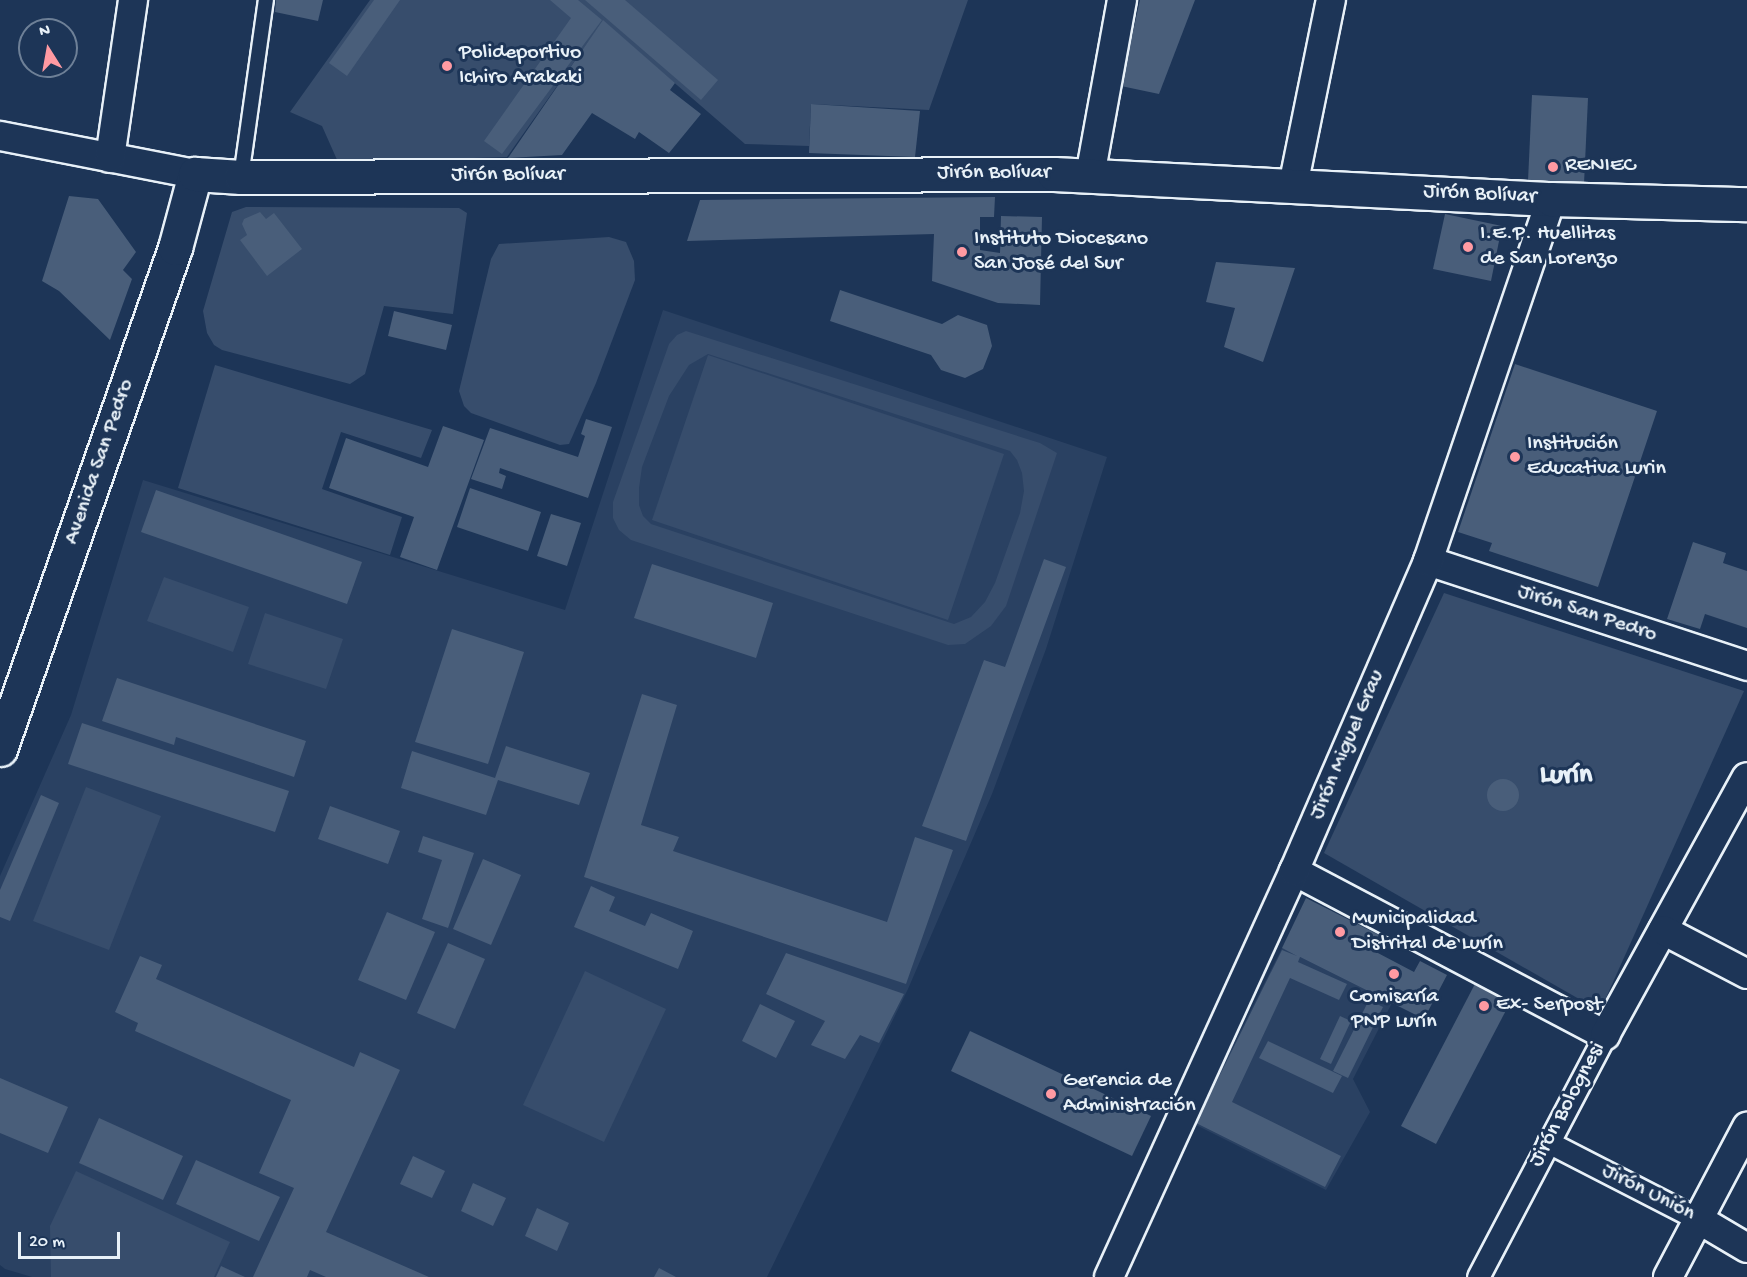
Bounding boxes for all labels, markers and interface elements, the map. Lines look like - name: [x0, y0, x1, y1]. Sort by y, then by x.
- north arrow: [18, 18, 78, 78]
- text: N: [38, 21, 52, 42]
- place label: Polideportivo Ichiro Arakaki: [459, 40, 582, 92]
- marker: Polideportivo Ichiro Arakaki: [440, 59, 454, 73]
- place label: RENIEC: [1565, 154, 1636, 180]
- marker: RENIEC: [1546, 160, 1560, 174]
- street label: Jirón Bolívar: [937, 161, 1051, 187]
- street label: Jirón Bolívar: [451, 163, 565, 189]
- street label: Jirón Bolívar: [1423, 179, 1537, 211]
- place label: I.E.P. Huellitas de San Lorenzo: [1480, 221, 1618, 272]
- place label: Instituto Diocesano San José del Sur: [974, 226, 1148, 278]
- marker: I.E.P. Huellitas de San Lorenzo: [1461, 240, 1475, 254]
- marker: Instituto Diocesano San José del Sur: [955, 245, 969, 259]
- street label: Avenida San Pedro: [59, 376, 141, 548]
- place label: Institución Educativa Lurin: [1527, 431, 1666, 482]
- marker: Institución Educativa Lurin: [1508, 450, 1522, 464]
- street label: Jirón San Pedro: [1514, 579, 1660, 649]
- street label: Jirón Miguel Grau: [1305, 666, 1391, 824]
- district label: Lurín: [1540, 759, 1592, 793]
- place label: Municipalidad Distrital de Lurín: [1352, 906, 1503, 957]
- marker: Municipalidad Distrital de Lurín: [1333, 925, 1347, 939]
- marker: Comisaría PNP Lurín: [1387, 967, 1401, 981]
- place label: Comisaría PNP Lurín: [1350, 984, 1438, 1036]
- place label: Ex- Serpost: [1496, 993, 1602, 1019]
- marker: Ex- Serpost: [1477, 999, 1491, 1013]
- street label: Jirón Bolognesi: [1524, 1038, 1612, 1172]
- place label: Gerencia de Administración: [1063, 1068, 1196, 1120]
- marker: Gerencia de Administración: [1044, 1087, 1058, 1101]
- street label: Jirón Unión: [1597, 1158, 1699, 1228]
- scale bar: [21, 1220, 123, 1258]
- text: 20 m: [29, 1232, 65, 1253]

